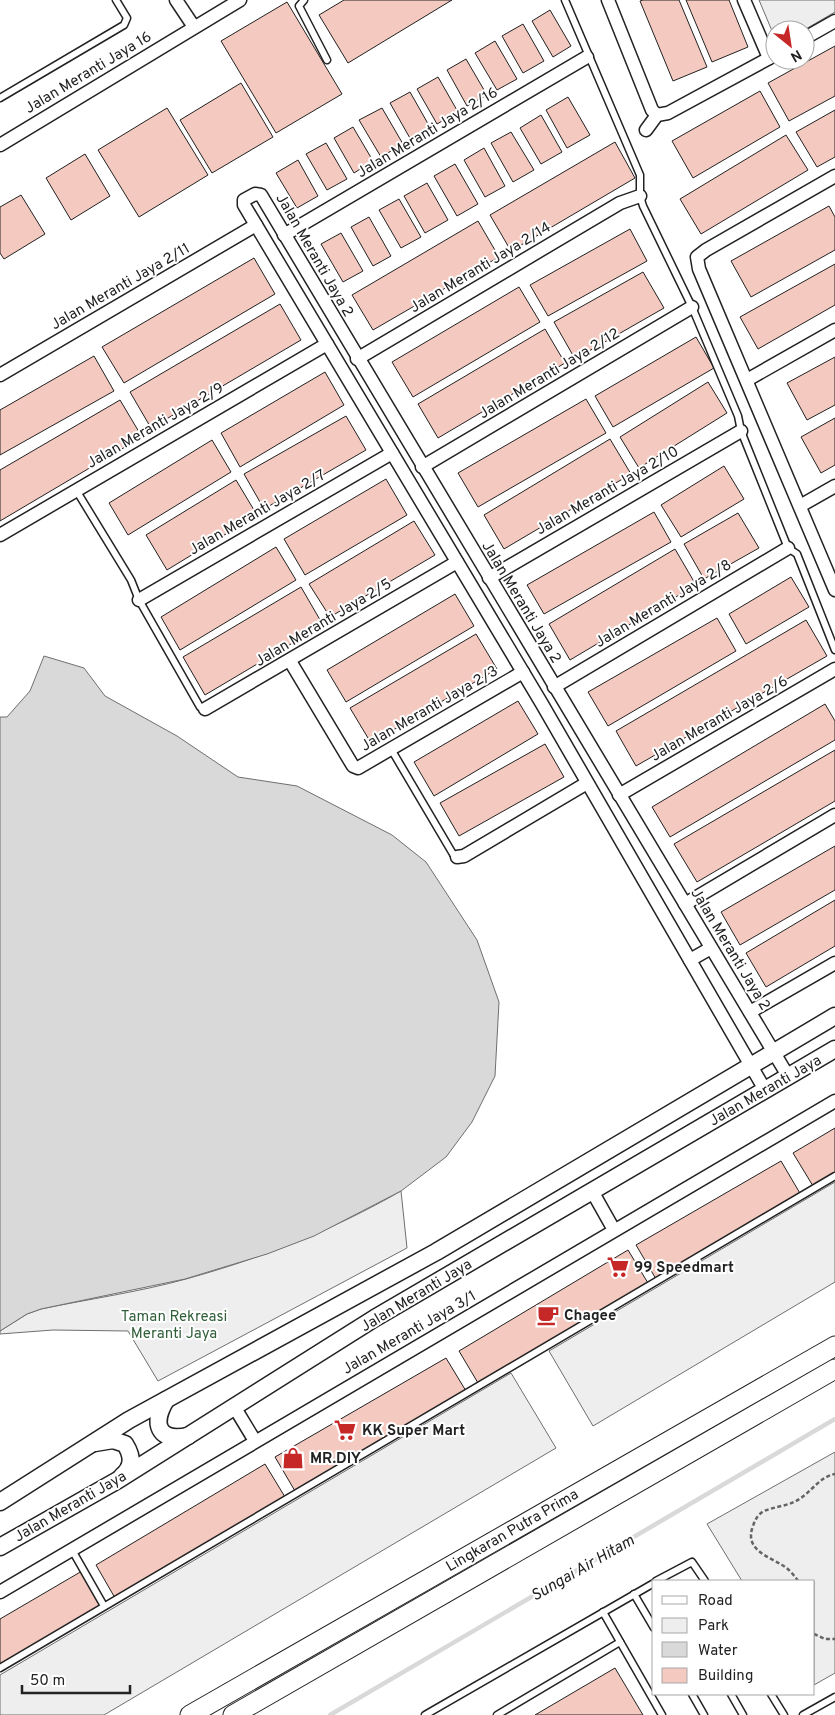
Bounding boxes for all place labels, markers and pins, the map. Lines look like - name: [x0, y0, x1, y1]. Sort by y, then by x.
- supermarket icon: 99 Speedmart: [605, 1254, 631, 1280]
- place label: 99 Speedmart: [634, 1259, 734, 1278]
- cafe icon: Chagee: [535, 1302, 561, 1328]
- place label: Chagee: [564, 1307, 616, 1326]
- supermarket icon: KK Super Mart: [332, 1417, 358, 1443]
- place label: KK Super Mart: [362, 1422, 465, 1441]
- shop icon: MR.DIY: [280, 1445, 306, 1471]
- place label: MR.DIY: [310, 1450, 361, 1469]

